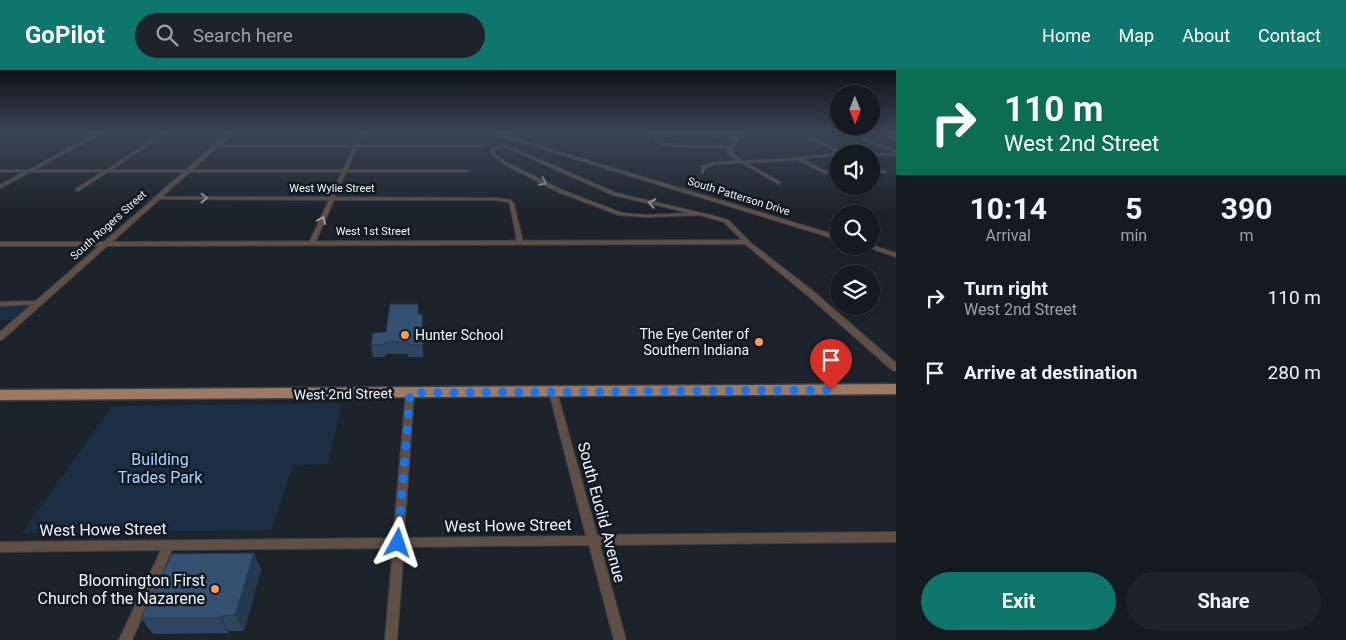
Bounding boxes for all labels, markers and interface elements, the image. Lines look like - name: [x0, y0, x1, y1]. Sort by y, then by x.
- search box: [135, 13, 485, 58]
- text: GoPilot: [25, 21, 105, 49]
- icon: search: [153, 21, 181, 49]
- text: Search here: [193, 24, 293, 47]
- text: Home: [1042, 25, 1091, 46]
- text: Map: [1119, 25, 1154, 46]
- text: About: [1182, 25, 1230, 46]
- text: Contact: [1258, 25, 1321, 46]
- north arrow: [830, 85, 880, 135]
- map controls: [830, 85, 880, 315]
- text: 110 m: [1004, 89, 1103, 130]
- icon: right: [921, 90, 986, 155]
- text: West 2nd Street: [1004, 131, 1159, 156]
- button: sound: [830, 145, 880, 195]
- street label: South Patterson Drive: [686, 175, 792, 218]
- one-way arrow: [538, 176, 547, 186]
- street label: West Wylie Street: [289, 182, 375, 195]
- street label: South Rogers Street: [68, 188, 149, 263]
- text: 10:14: [970, 191, 1047, 226]
- text: 5: [1125, 191, 1142, 226]
- text: 390: [1221, 191, 1272, 226]
- one-way arrow: [200, 193, 208, 203]
- one-way arrow: [647, 198, 656, 209]
- button: search: [830, 205, 880, 255]
- one-way arrow: [316, 217, 326, 225]
- street label: West 1st Street: [336, 225, 411, 238]
- text: Arrival: [986, 226, 1031, 245]
- text: min: [1120, 226, 1147, 245]
- text: m: [1240, 226, 1254, 245]
- button: layers: [830, 265, 880, 315]
- text: Turn right: [964, 277, 1048, 300]
- icon: right: [921, 284, 949, 312]
- text: 110 m: [1268, 286, 1321, 309]
- text: West 2nd Street: [964, 300, 1077, 319]
- place label: The Eye Center of Southern Indiana: [639, 326, 749, 358]
- place label: Hunter School: [415, 327, 503, 343]
- marker: Hunter School: [399, 329, 411, 341]
- marker: The Eye Center of Southern Indiana: [753, 336, 765, 348]
- pin: [810, 339, 852, 390]
- icon: arrive: [817, 346, 845, 374]
- icon: arrive: [921, 359, 949, 387]
- text: Arrive at destination: [964, 361, 1137, 384]
- text: 280 m: [1268, 361, 1321, 384]
- street label: West 2nd Street: [293, 385, 393, 403]
- street label: South Euclid Avenue: [574, 440, 629, 584]
- park label: Building Trades Park: [118, 450, 203, 487]
- street label: West Howe Street: [444, 515, 572, 536]
- position arrow: [371, 516, 423, 568]
- street label: West Howe Street: [39, 519, 167, 540]
- place label: Bloomington First Church of the Nazarene: [38, 571, 205, 608]
- button: Exit: [921, 572, 1116, 630]
- button: Share: [1126, 572, 1321, 630]
- marker: Bloomington First Church of the Nazarene: [209, 583, 221, 595]

